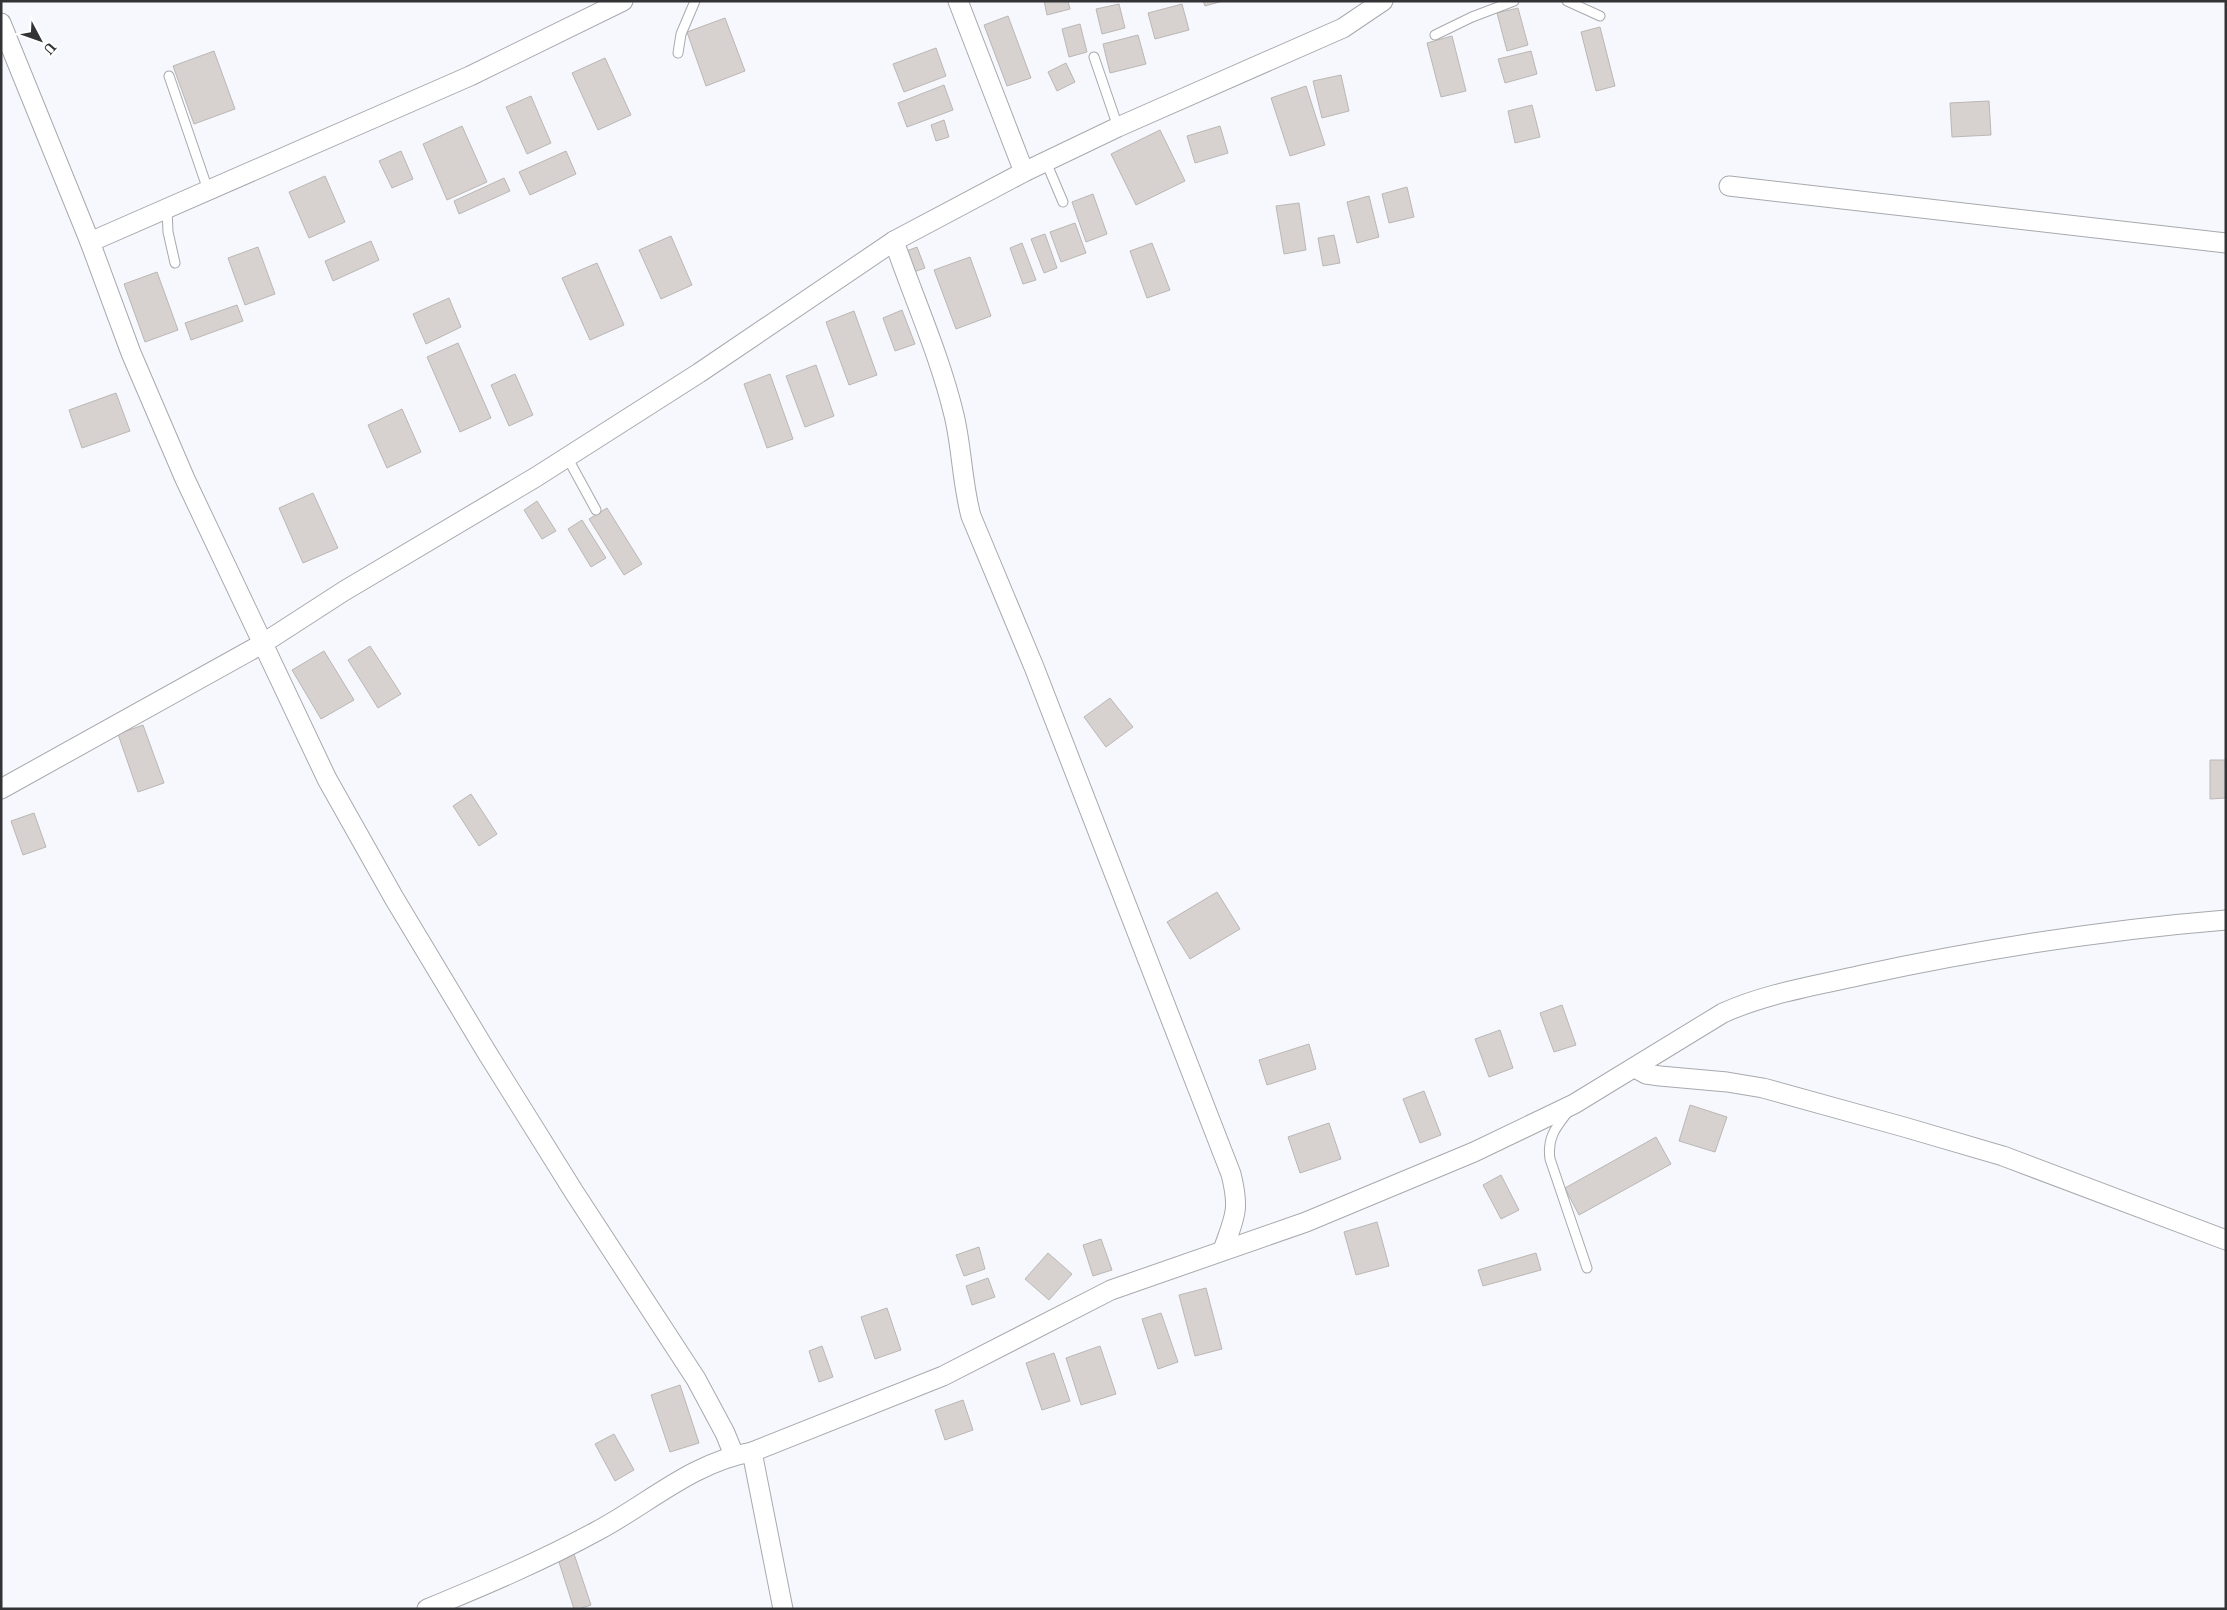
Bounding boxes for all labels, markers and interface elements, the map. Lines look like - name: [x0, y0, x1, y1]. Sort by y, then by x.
- north arrow: [15, 15, 65, 65]
- text: U: [39, 39, 61, 59]

